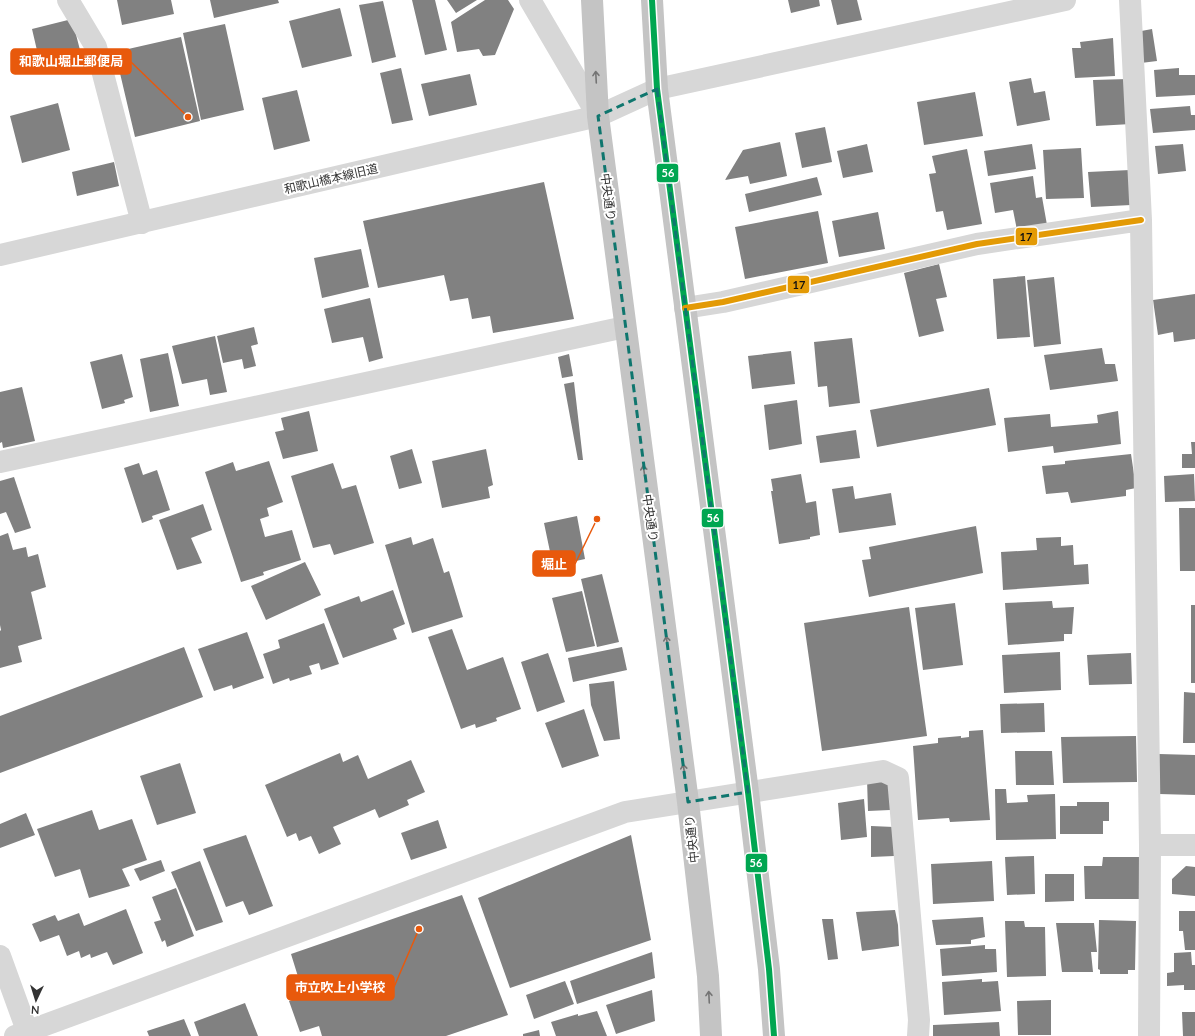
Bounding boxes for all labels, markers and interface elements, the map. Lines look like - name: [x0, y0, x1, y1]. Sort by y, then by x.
- callout: 和歌山堀止郵便局: [11, 49, 131, 74]
- text: 和歌山堀止郵便局: [19, 53, 123, 69]
- one-way arrow: [592, 71, 599, 84]
- street label: 和歌山橋本線旧道: [282, 160, 379, 197]
- line badge: 56: [656, 163, 679, 183]
- text: 56: [662, 166, 675, 179]
- street label: 中央通り: [598, 172, 619, 222]
- line badge: 17: [1015, 227, 1038, 246]
- text: 17: [1020, 230, 1032, 243]
- line badge: 17: [787, 275, 810, 294]
- text: 17: [793, 278, 805, 291]
- one-way arrow: [640, 465, 648, 478]
- street label: 中央通り: [640, 493, 661, 543]
- line badge: 56: [701, 508, 724, 528]
- text: 56: [707, 511, 720, 524]
- callout: 堀止: [533, 551, 575, 576]
- text: 堀止: [541, 556, 567, 572]
- one-way arrow: [663, 636, 671, 649]
- one-way arrow: [680, 764, 688, 777]
- street label: 中央通り: [682, 814, 701, 864]
- line badge: 56: [745, 853, 768, 873]
- text: 56: [750, 856, 763, 869]
- callout: 市立吹上小学校: [287, 975, 394, 1000]
- text: 市立吹上小学校: [294, 979, 386, 995]
- north arrow: [16, 980, 56, 1020]
- one-way arrow: [705, 991, 712, 1004]
- text: N: [31, 1004, 40, 1017]

